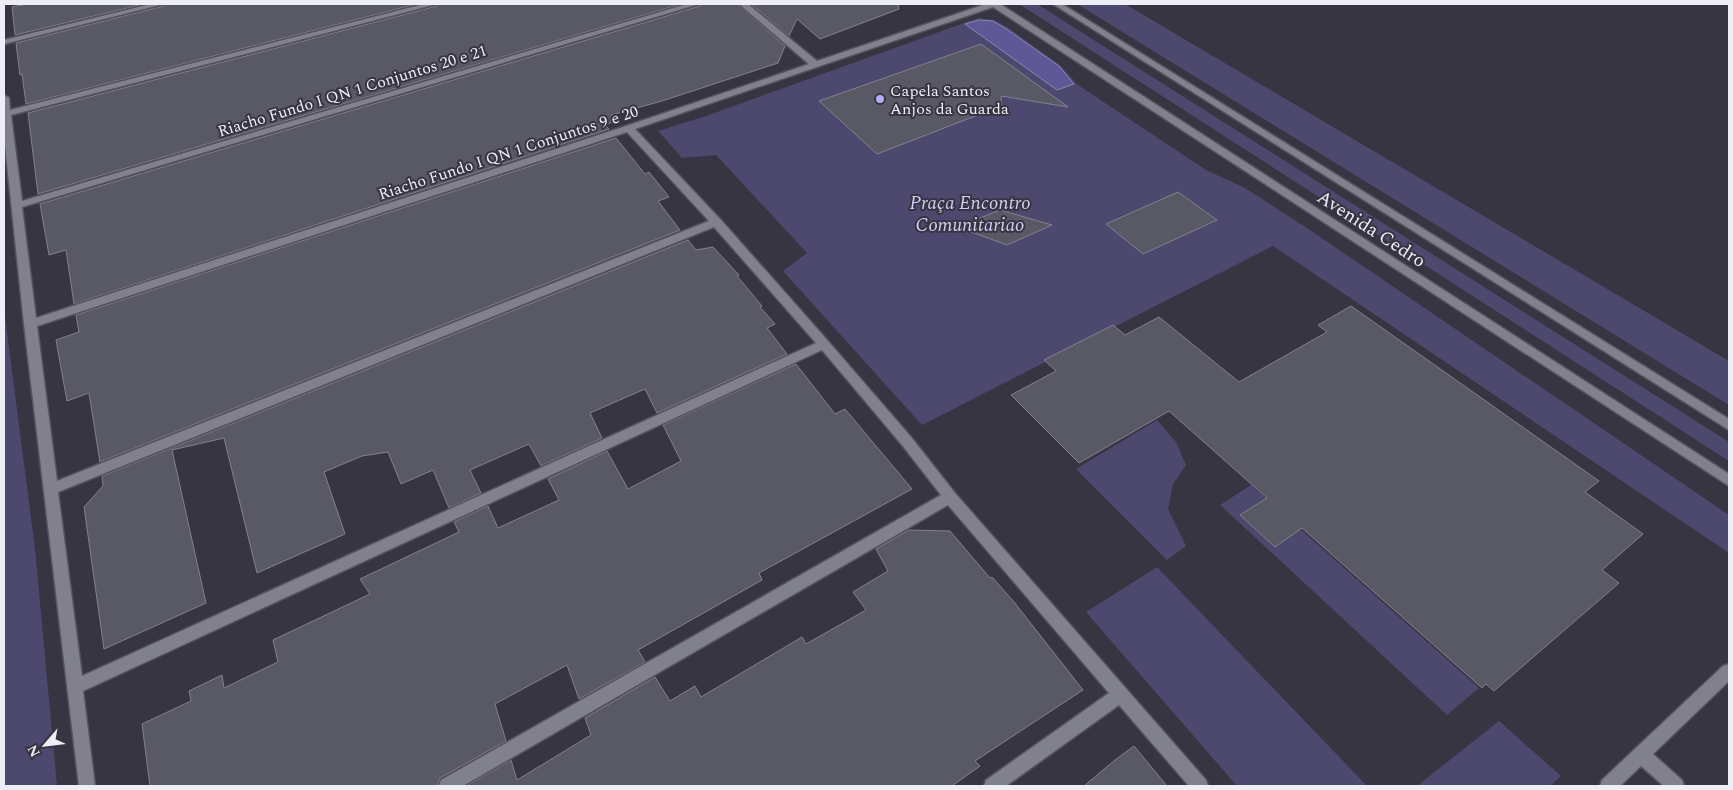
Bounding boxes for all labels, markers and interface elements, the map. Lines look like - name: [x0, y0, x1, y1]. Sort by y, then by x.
- street label: Riacho Fundo I QN 1 Conjuntos 20 e 21: [215, 39, 490, 143]
- place label: Capela Santos Anjos da Guarda: [890, 79, 1009, 121]
- marker: Capela Santos Anjos da Guarda: [874, 93, 886, 105]
- street label: Riacho Fundo I QN 1 Conjuntos 9 e 20: [375, 99, 641, 206]
- street label: Avenida Cedro: [1311, 183, 1431, 275]
- park label: Praça Encontro Comunitariao: [909, 189, 1031, 240]
- north arrow: [20, 720, 70, 770]
- text: N: [22, 741, 46, 761]

